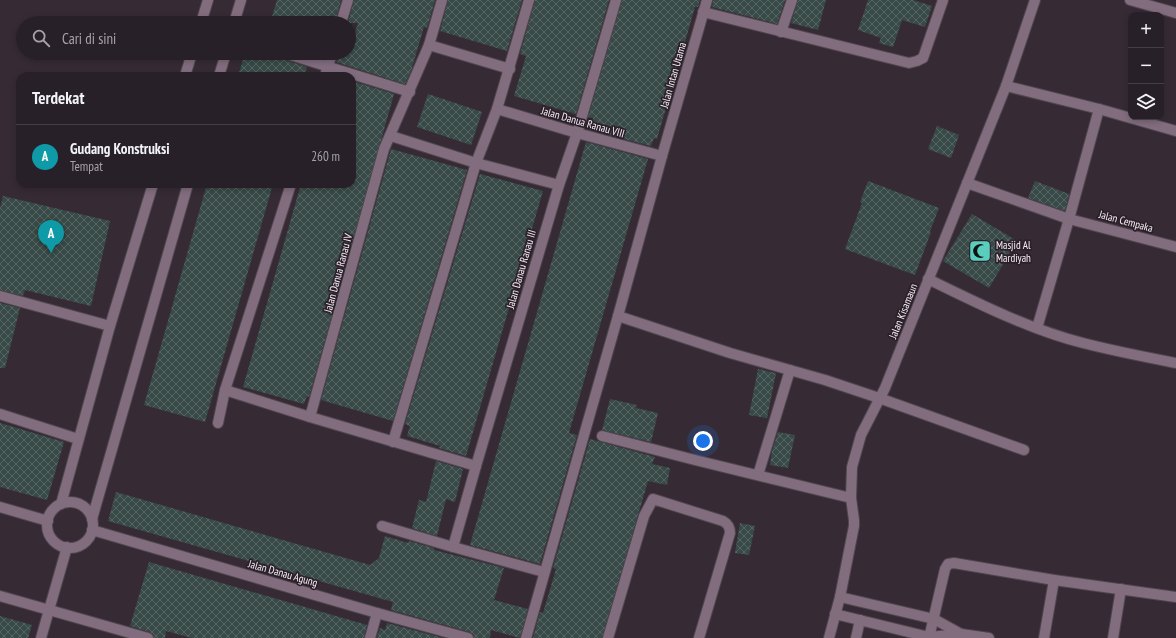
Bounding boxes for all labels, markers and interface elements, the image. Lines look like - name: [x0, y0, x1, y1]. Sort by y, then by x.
- map controls: [1128, 12, 1164, 120]
- button: +: [1128, 12, 1164, 48]
- search box: [16, 16, 356, 60]
- icon: search: [30, 27, 52, 49]
- text: Cari di sini: [62, 29, 116, 48]
- street label: Jalan Intan Utama: [657, 40, 689, 111]
- button: −: [1128, 48, 1164, 84]
- button: layers: [1128, 84, 1164, 120]
- text: Terdekat: [32, 87, 84, 109]
- street label: Jalan Danua Ranau VIII: [539, 103, 626, 141]
- text: Gudang Konstruksi: [70, 139, 170, 158]
- text: A: [42, 148, 48, 165]
- text: 260 m: [311, 148, 340, 165]
- text: Tempat: [70, 158, 103, 175]
- street label: Jalan Cempaka: [1096, 207, 1155, 235]
- pin: A: [38, 220, 64, 253]
- street label: Jalan Danau Ranau III: [503, 228, 539, 311]
- street label: Jalan Danua Ranau IV: [320, 231, 356, 315]
- mosque icon: Masjid Al Mardiyah: [967, 238, 993, 264]
- place label: Masjid Al Mardiyah: [996, 238, 1031, 265]
- street label: Jalan Kisamaun: [885, 281, 920, 342]
- your location: [693, 431, 713, 451]
- street label: Jalan Danau Agung: [246, 556, 320, 590]

